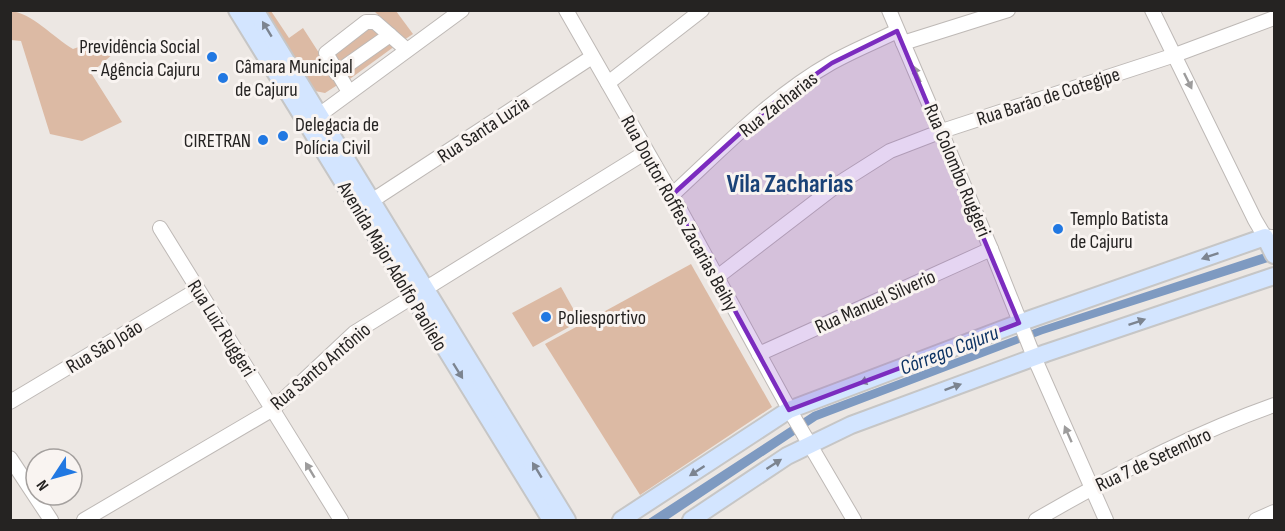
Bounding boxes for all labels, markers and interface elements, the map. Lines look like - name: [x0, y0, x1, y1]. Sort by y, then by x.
- one-way arrow: [261, 21, 272, 37]
- place label: Previdência Social - Agência Cajuru: [79, 35, 200, 82]
- marker: Previdência Social - Agência Cajuru: [205, 50, 219, 64]
- place label: Câmara Municipal de Cajuru: [235, 55, 353, 102]
- street label: Rua Barão de Cotegipe: [974, 62, 1123, 131]
- one-way arrow: [912, 65, 922, 83]
- street label: Rua Zacharias: [735, 67, 823, 143]
- marker: Câmara Municipal de Cajuru: [216, 71, 230, 85]
- one-way arrow: [1183, 73, 1192, 90]
- street label: Rua Santa Luzia: [433, 91, 534, 168]
- street label: Rua Colombo Ruggeri: [918, 100, 996, 240]
- street label: Rua Doutor Roffes Zacarias Beihy: [615, 111, 743, 316]
- place label: Delegacia de Polícia Civil: [295, 113, 379, 160]
- place label: CIRETRAN: [184, 129, 251, 153]
- marker: Delegacia de Polícia Civil: [276, 129, 290, 143]
- marker: CIRETRAN: [256, 133, 270, 147]
- district label: Vila Zacharias: [726, 169, 854, 200]
- street label: Avenida Major Adolfo Paolielo: [332, 177, 452, 356]
- place label: Templo Batista de Cajuru: [1070, 207, 1169, 254]
- marker: Templo Batista de Cajuru: [1051, 222, 1065, 236]
- one-way arrow: [1201, 252, 1219, 261]
- street label: Rua Manuel Silverio: [811, 265, 939, 339]
- street label: Rua Luiz Ruggeri: [182, 276, 260, 381]
- place label: Poliesportivo: [558, 306, 646, 330]
- marker: Poliesportivo: [539, 310, 553, 324]
- street label: Rua São João: [62, 315, 147, 379]
- one-way arrow: [1128, 317, 1146, 327]
- street label: Rua Santo Antônio: [266, 318, 376, 416]
- water label: Córrego Cajuru: [896, 320, 1002, 381]
- one-way arrow: [452, 363, 463, 379]
- one-way arrow: [859, 375, 877, 385]
- one-way arrow: [944, 382, 962, 392]
- street label: Rua 7 de Setembro: [1092, 423, 1215, 497]
- one-way arrow: [1063, 425, 1072, 443]
- north arrow: [24, 447, 84, 507]
- one-way arrow: [766, 459, 783, 470]
- one-way arrow: [305, 462, 316, 478]
- one-way arrow: [532, 462, 543, 478]
- one-way arrow: [689, 465, 705, 476]
- text: N: [33, 476, 53, 494]

